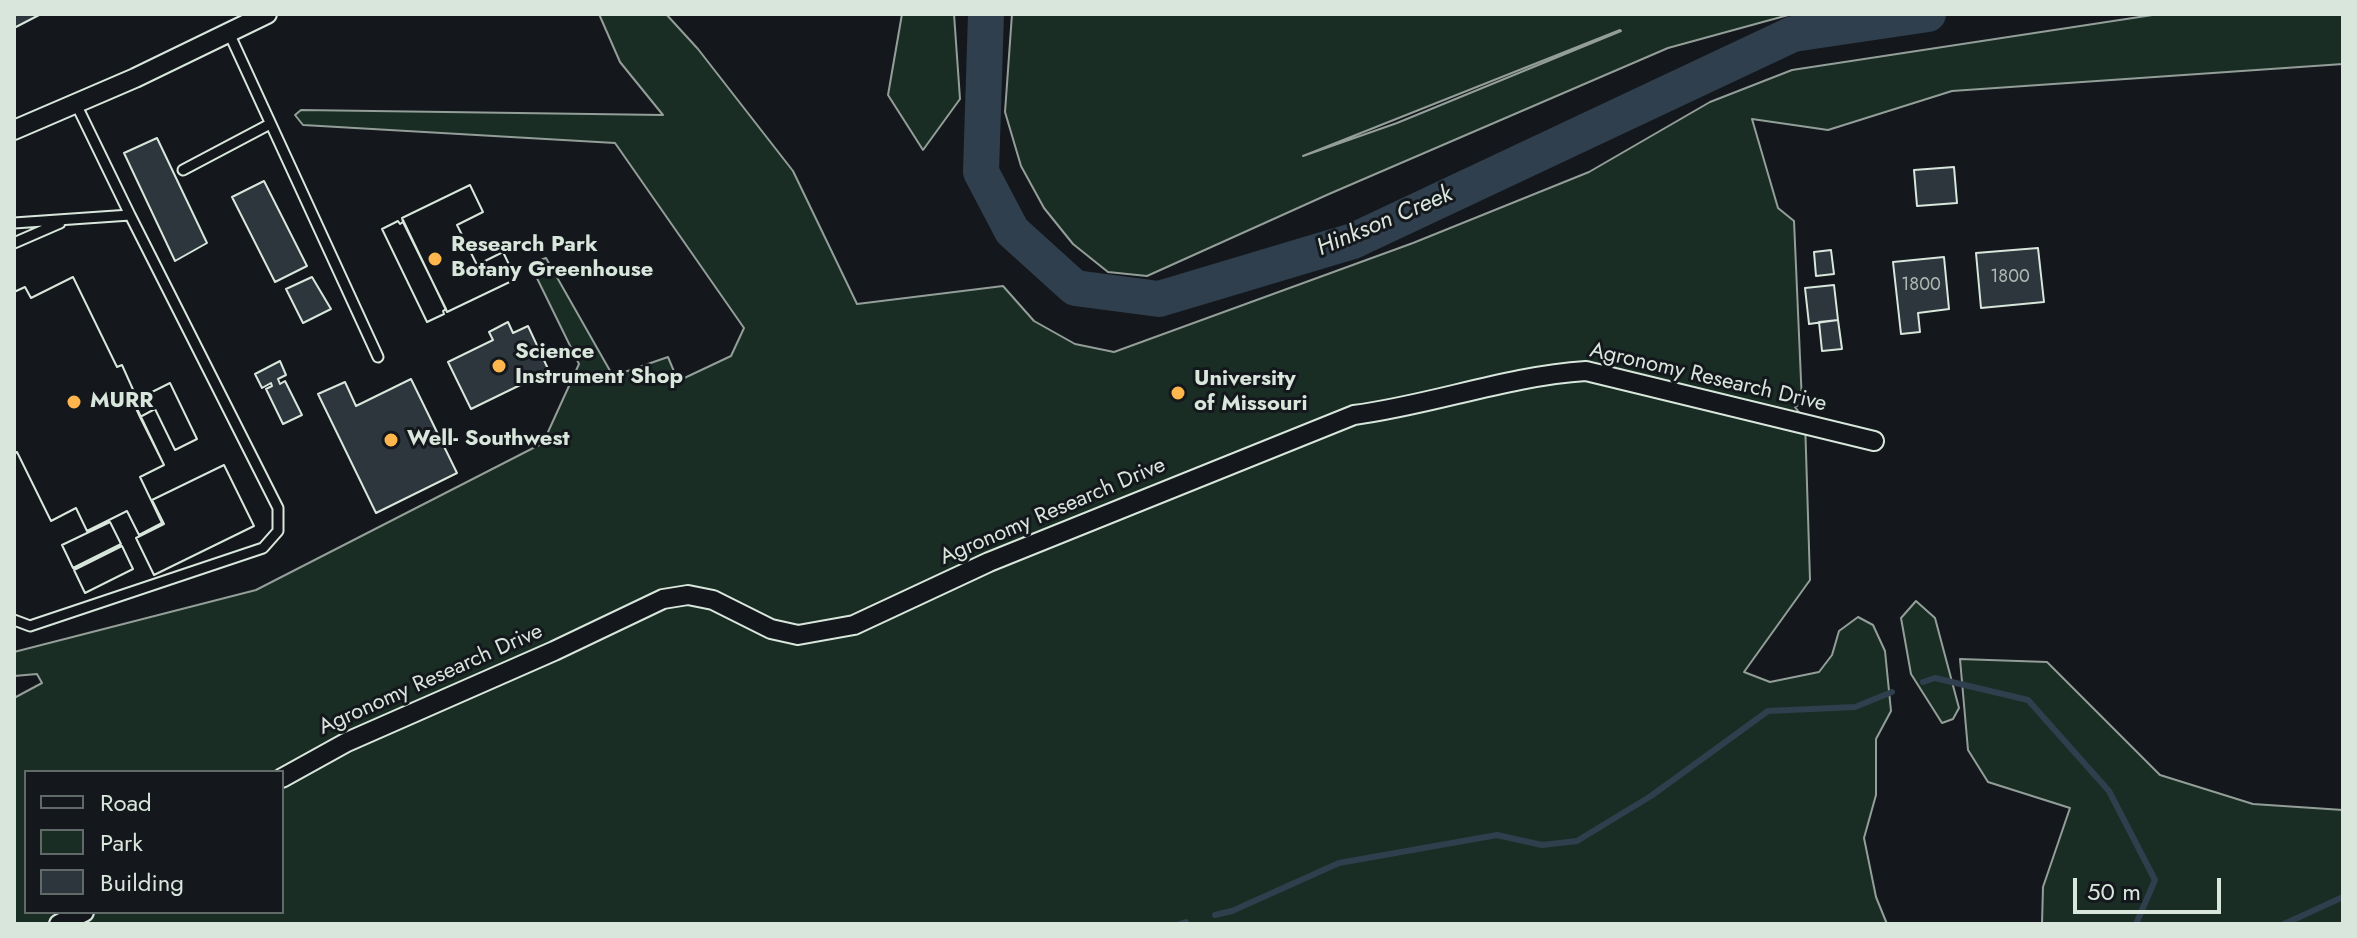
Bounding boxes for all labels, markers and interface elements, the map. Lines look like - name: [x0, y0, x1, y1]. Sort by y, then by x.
- water label: Hinkson Creek: [1313, 181, 1457, 263]
- place label: Research Park Botany Greenhouse: [451, 233, 653, 284]
- marker: Research Park Botany Greenhouse: [426, 250, 444, 268]
- house number: 1800: [1990, 267, 2030, 289]
- house number: 1800: [1901, 275, 1941, 297]
- street label: Agronomy Research Drive: [1587, 338, 1829, 418]
- place label: Science Instrument Shop: [515, 340, 683, 392]
- marker: Science Instrument Shop: [490, 357, 508, 375]
- place label: University of Missouri: [1194, 367, 1308, 418]
- marker: University of Missouri: [1169, 384, 1187, 402]
- place label: MURR: [90, 389, 153, 415]
- marker: MURR: [65, 393, 83, 411]
- place label: Well- Southwest: [407, 427, 569, 453]
- marker: Well- Southwest: [382, 431, 400, 449]
- street label: Agronomy Research Drive: [936, 452, 1170, 572]
- street label: Agronomy Research Drive: [315, 619, 547, 741]
- legend: [24, 770, 284, 914]
- text: Road: [100, 785, 152, 820]
- text: Park: [100, 825, 143, 860]
- scale bar: [2077, 862, 2225, 912]
- text: Building: [100, 865, 184, 900]
- text: 50 m: [2087, 874, 2141, 909]

